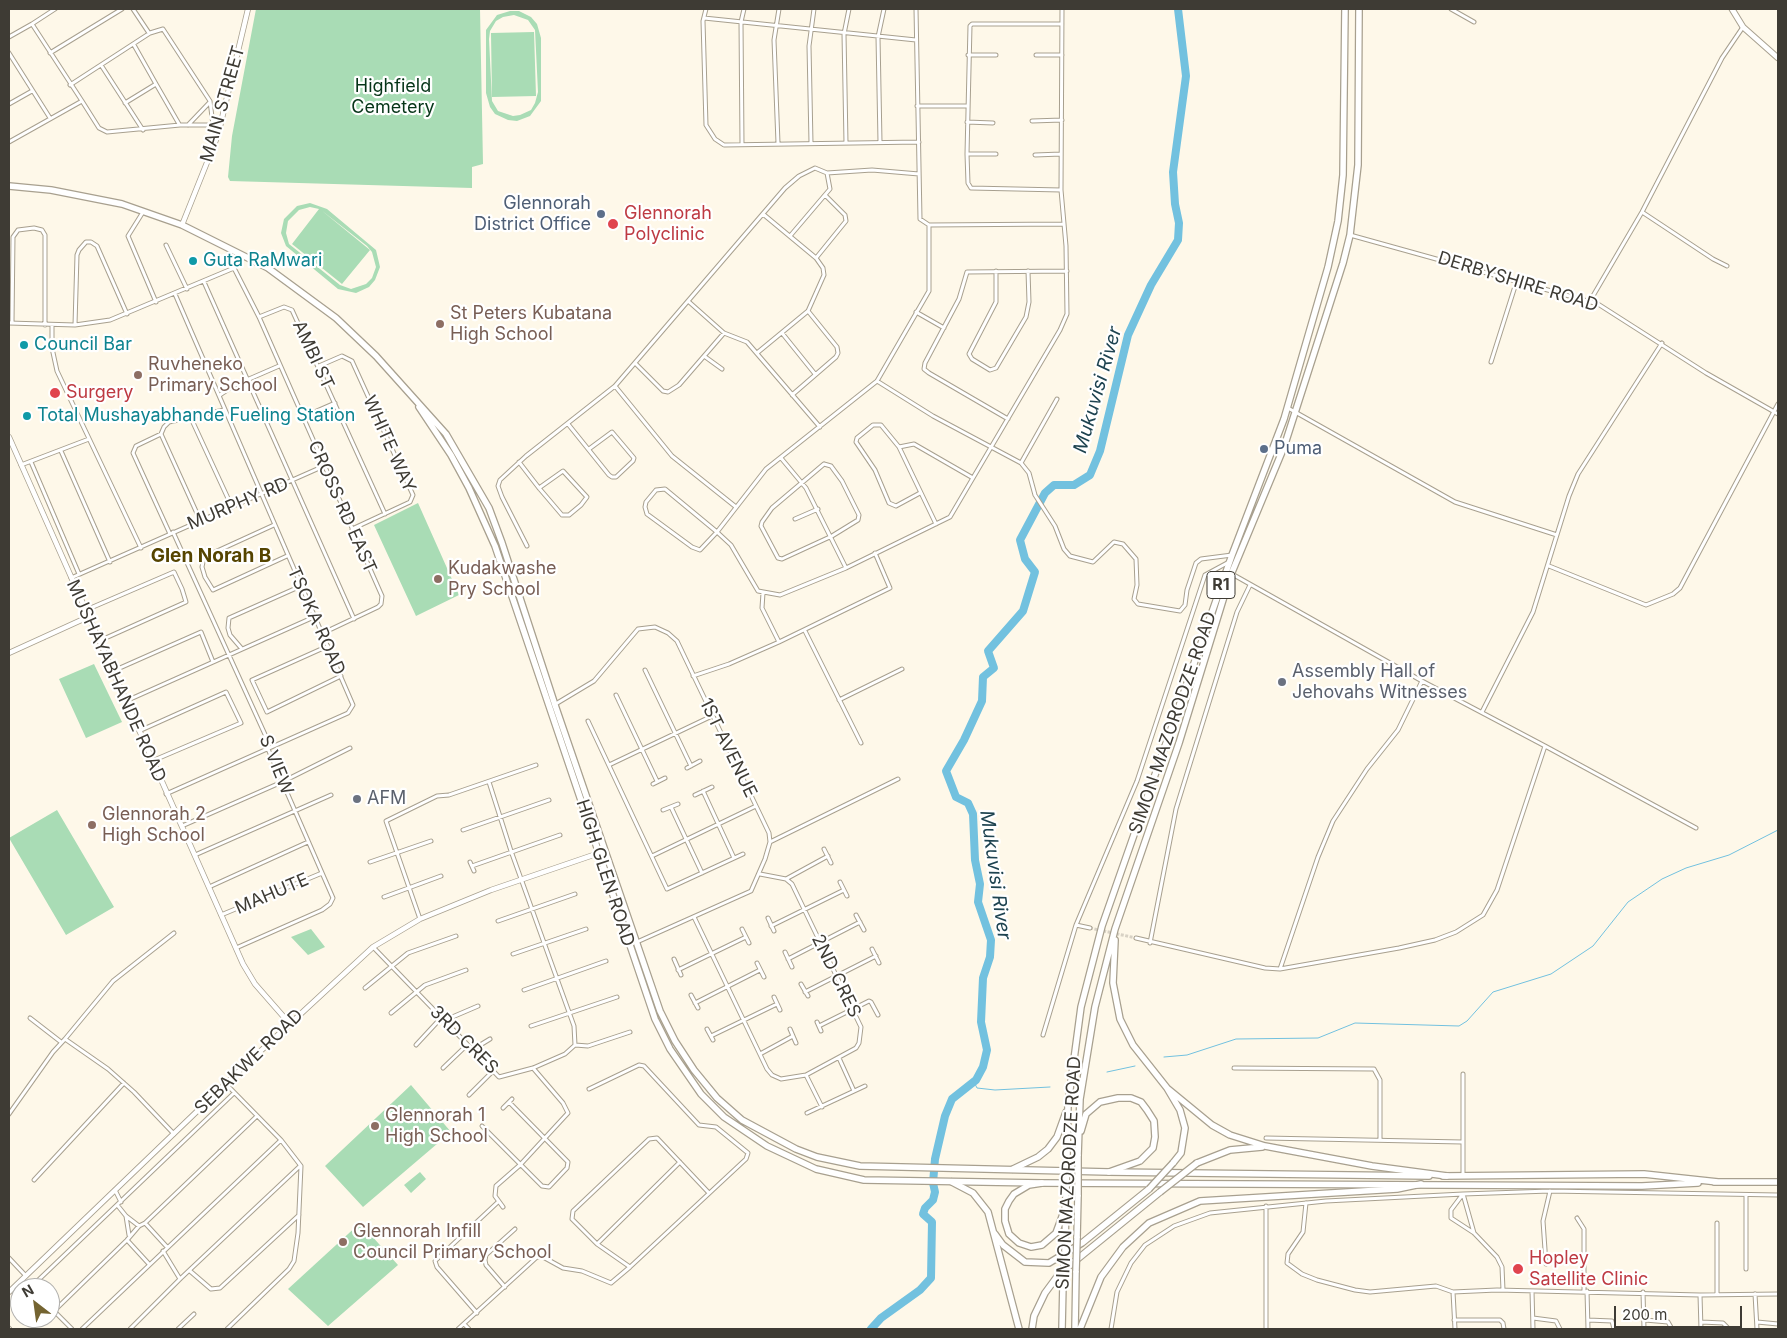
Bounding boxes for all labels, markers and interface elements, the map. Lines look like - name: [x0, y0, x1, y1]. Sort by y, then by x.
- street label: MAIN STREET: [196, 43, 250, 165]
- park label: Highfield Cemetery: [351, 76, 435, 118]
- place label: Glennorah District Office: [474, 193, 591, 235]
- place label: Glennorah Polyclinic: [624, 203, 712, 245]
- marker: Glennorah District Office: [595, 208, 607, 220]
- marker: Glennorah Polyclinic: [606, 217, 620, 231]
- street label: DERBYSHIRE ROAD: [1435, 247, 1601, 317]
- place label: Guta RaMwari: [203, 250, 322, 272]
- marker: Guta RaMwari: [187, 255, 199, 267]
- place label: St Peters Kubatana High School: [450, 303, 612, 346]
- street label: AMBI ST: [288, 317, 338, 393]
- marker: St Peters Kubatana High School: [434, 318, 446, 330]
- water label: Mukuvisi River: [1069, 324, 1127, 456]
- place label: Council Bar: [34, 334, 132, 356]
- marker: Council Bar: [18, 339, 30, 351]
- place label: Ruvheneko Primary School: [148, 354, 277, 396]
- marker: Ruvheneko Primary School: [132, 369, 144, 381]
- place label: Surgery: [66, 382, 133, 404]
- marker: Surgery: [48, 386, 62, 400]
- street label: WHITE WAY: [358, 392, 420, 496]
- place label: Total Mushayabhande Fueling Station: [37, 405, 355, 427]
- marker: Total Mushayabhande Fueling Station: [21, 410, 33, 422]
- street label: CROSS RD EAST: [303, 437, 381, 577]
- place label: Puma: [1274, 438, 1322, 460]
- marker: Puma: [1258, 443, 1270, 455]
- street label: MURPHY RD: [184, 473, 292, 535]
- district label: Glen Norah B: [151, 545, 271, 567]
- place label: Kudakwashe Pry School: [448, 558, 557, 600]
- street label: TSOKA ROAD: [282, 563, 350, 679]
- road number: R1: [1207, 572, 1235, 598]
- marker: Kudakwashe Pry School: [432, 573, 444, 585]
- street label: MUSHAYABHANDE ROAD: [62, 577, 170, 785]
- street label: SIMON MAZORODZE ROAD: [1125, 609, 1221, 837]
- place label: Assembly Hall of Jehovahs Witnesses: [1292, 661, 1467, 704]
- marker: Assembly Hall of Jehovahs Witnesses: [1276, 676, 1288, 688]
- street label: 1ST AVENUE: [695, 695, 761, 801]
- street label: S VIEW: [254, 732, 298, 798]
- place label: AFM: [367, 788, 406, 810]
- marker: AFM: [351, 793, 363, 805]
- street label: HIGH GLEN ROAD: [571, 797, 639, 949]
- place label: Glennorah 2 High School: [102, 804, 206, 846]
- water label: Mukuvisi River: [975, 809, 1015, 941]
- marker: Glennorah 2 High School: [86, 819, 98, 831]
- street label: MAHUTE: [232, 869, 312, 919]
- street label: 2ND CRES: [807, 931, 865, 1021]
- street label: 3RD CRES: [425, 1001, 503, 1079]
- street label: SEBAKWE ROAD: [190, 1005, 308, 1119]
- street label: SIMON MAZORODZE ROAD: [1052, 1056, 1086, 1290]
- place label: Glennorah 1 High School: [385, 1105, 488, 1148]
- marker: Glennorah 1 High School: [369, 1120, 381, 1132]
- place label: Glennorah Infill Council Primary School: [353, 1221, 552, 1264]
- marker: Glennorah Infill Council Primary School: [337, 1236, 349, 1248]
- place label: Hopley Satellite Clinic: [1529, 1248, 1648, 1290]
- marker: Hopley Satellite Clinic: [1511, 1262, 1525, 1276]
- north arrow: [10, 1278, 60, 1328]
- text: N: [19, 1280, 37, 1300]
- scale bar: [1617, 1296, 1744, 1328]
- text: 200 m: [1622, 1305, 1667, 1324]

